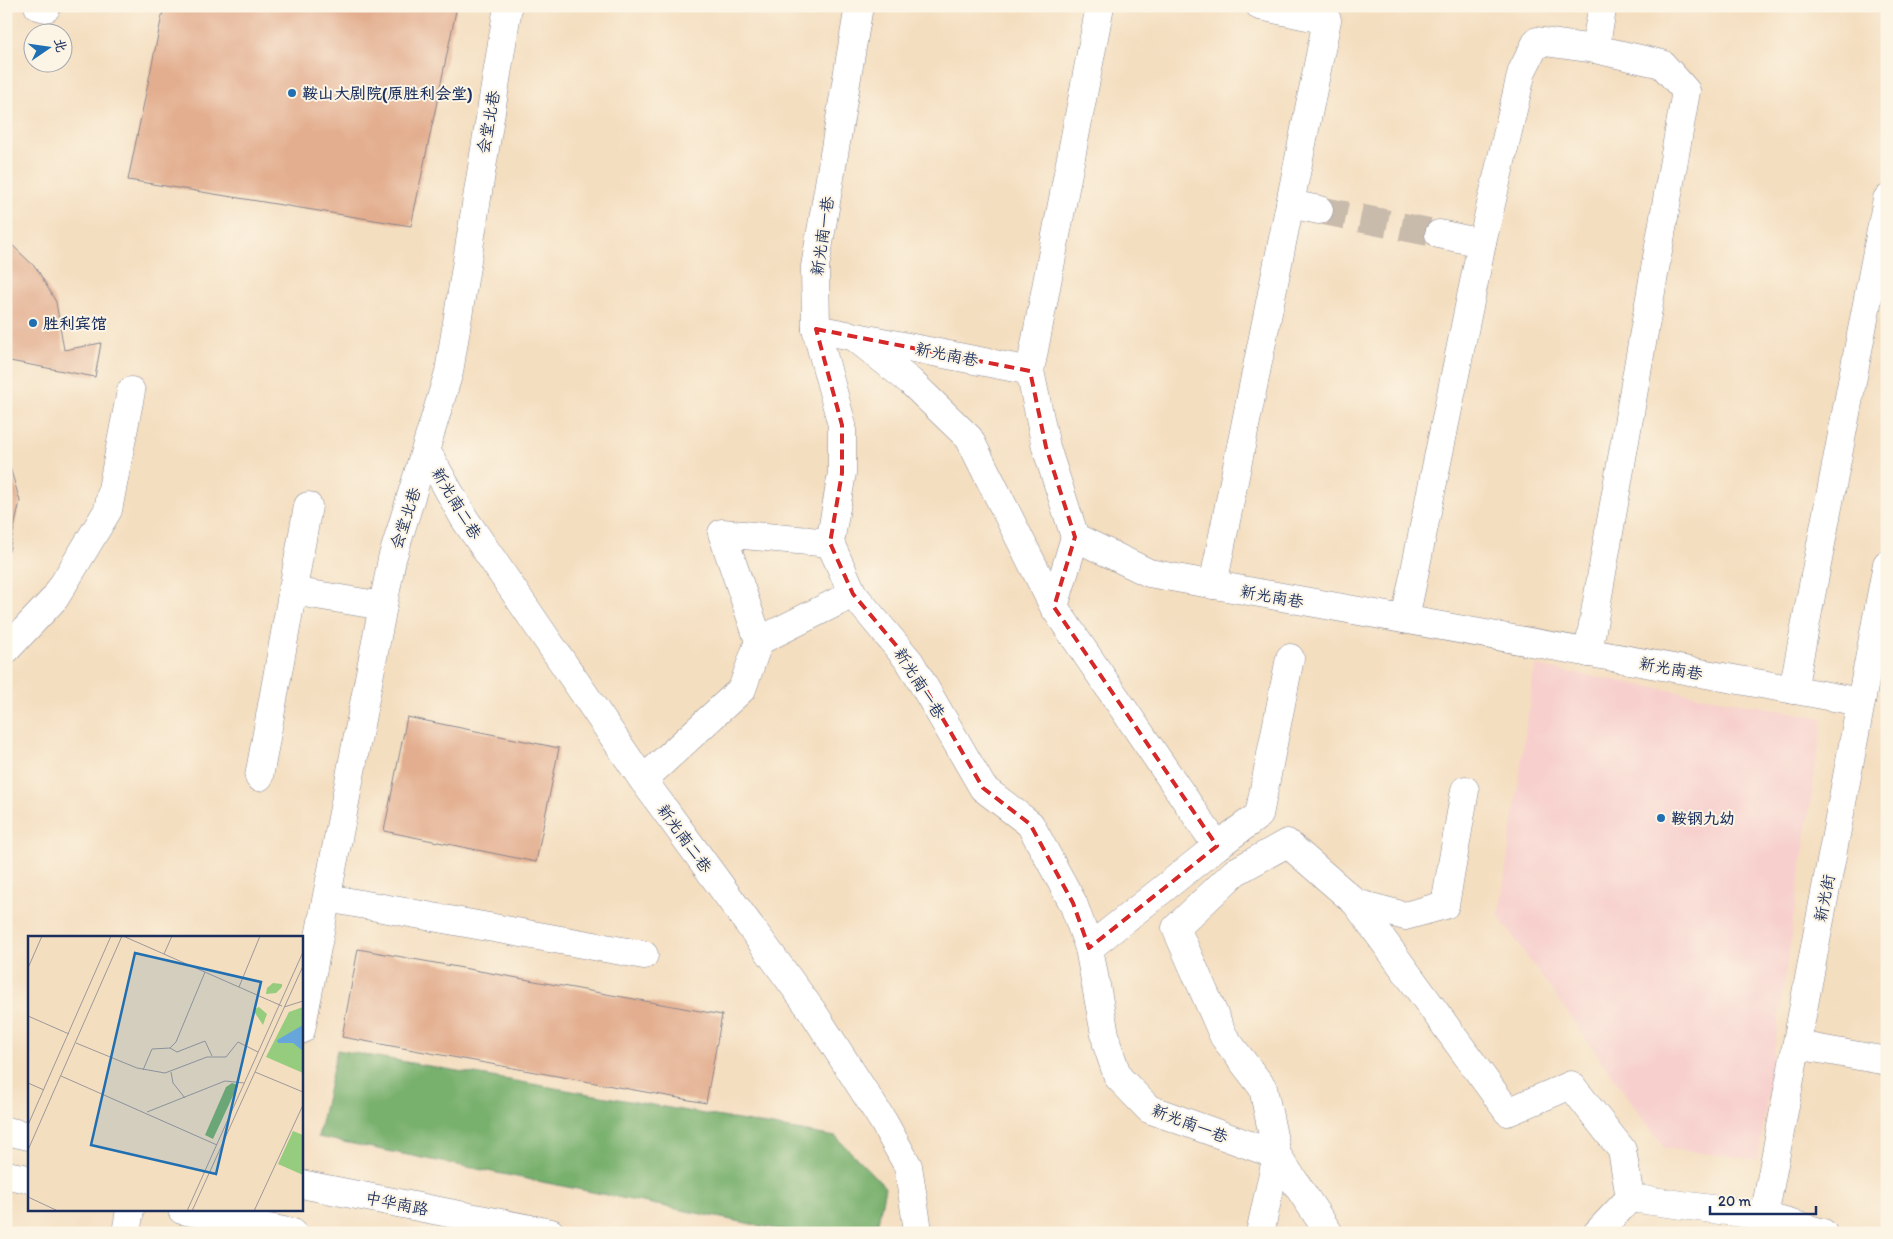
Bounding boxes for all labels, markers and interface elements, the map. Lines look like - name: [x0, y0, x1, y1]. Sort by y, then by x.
- north arrow: [22, 22, 72, 72]
- text: 北: [50, 36, 70, 54]
- place label: 鞍山大剧院(原胜利会堂): [302, 84, 472, 104]
- marker: 鞍山大剧院(原胜利会堂): [286, 87, 298, 99]
- street label: 会堂北巷: [474, 89, 503, 155]
- street label: 新光南一巷: [808, 195, 837, 277]
- place label: 胜利宾馆: [43, 314, 107, 333]
- marker: 胜利宾馆: [27, 317, 39, 329]
- street label: 新光南巷: [914, 339, 980, 370]
- street label: 新光南二巷: [428, 464, 485, 542]
- street label: 会堂北巷: [387, 485, 424, 552]
- street label: 新光南巷: [1239, 582, 1305, 611]
- street label: 新光南一巷: [890, 644, 949, 722]
- street label: 新光南巷: [1638, 654, 1704, 683]
- street label: 新光南二巷: [653, 800, 716, 876]
- place label: 鞍钢九幼: [1671, 809, 1735, 828]
- marker: 鞍钢九幼: [1655, 812, 1667, 824]
- street label: 新光街: [1811, 873, 1838, 923]
- inset map: [28, 936, 302, 1212]
- street label: 新光南一巷: [1149, 1100, 1231, 1147]
- scale bar: [1710, 1184, 1817, 1216]
- street label: 中华南路: [364, 1188, 430, 1219]
- text: 20 m: [1718, 1192, 1752, 1210]

